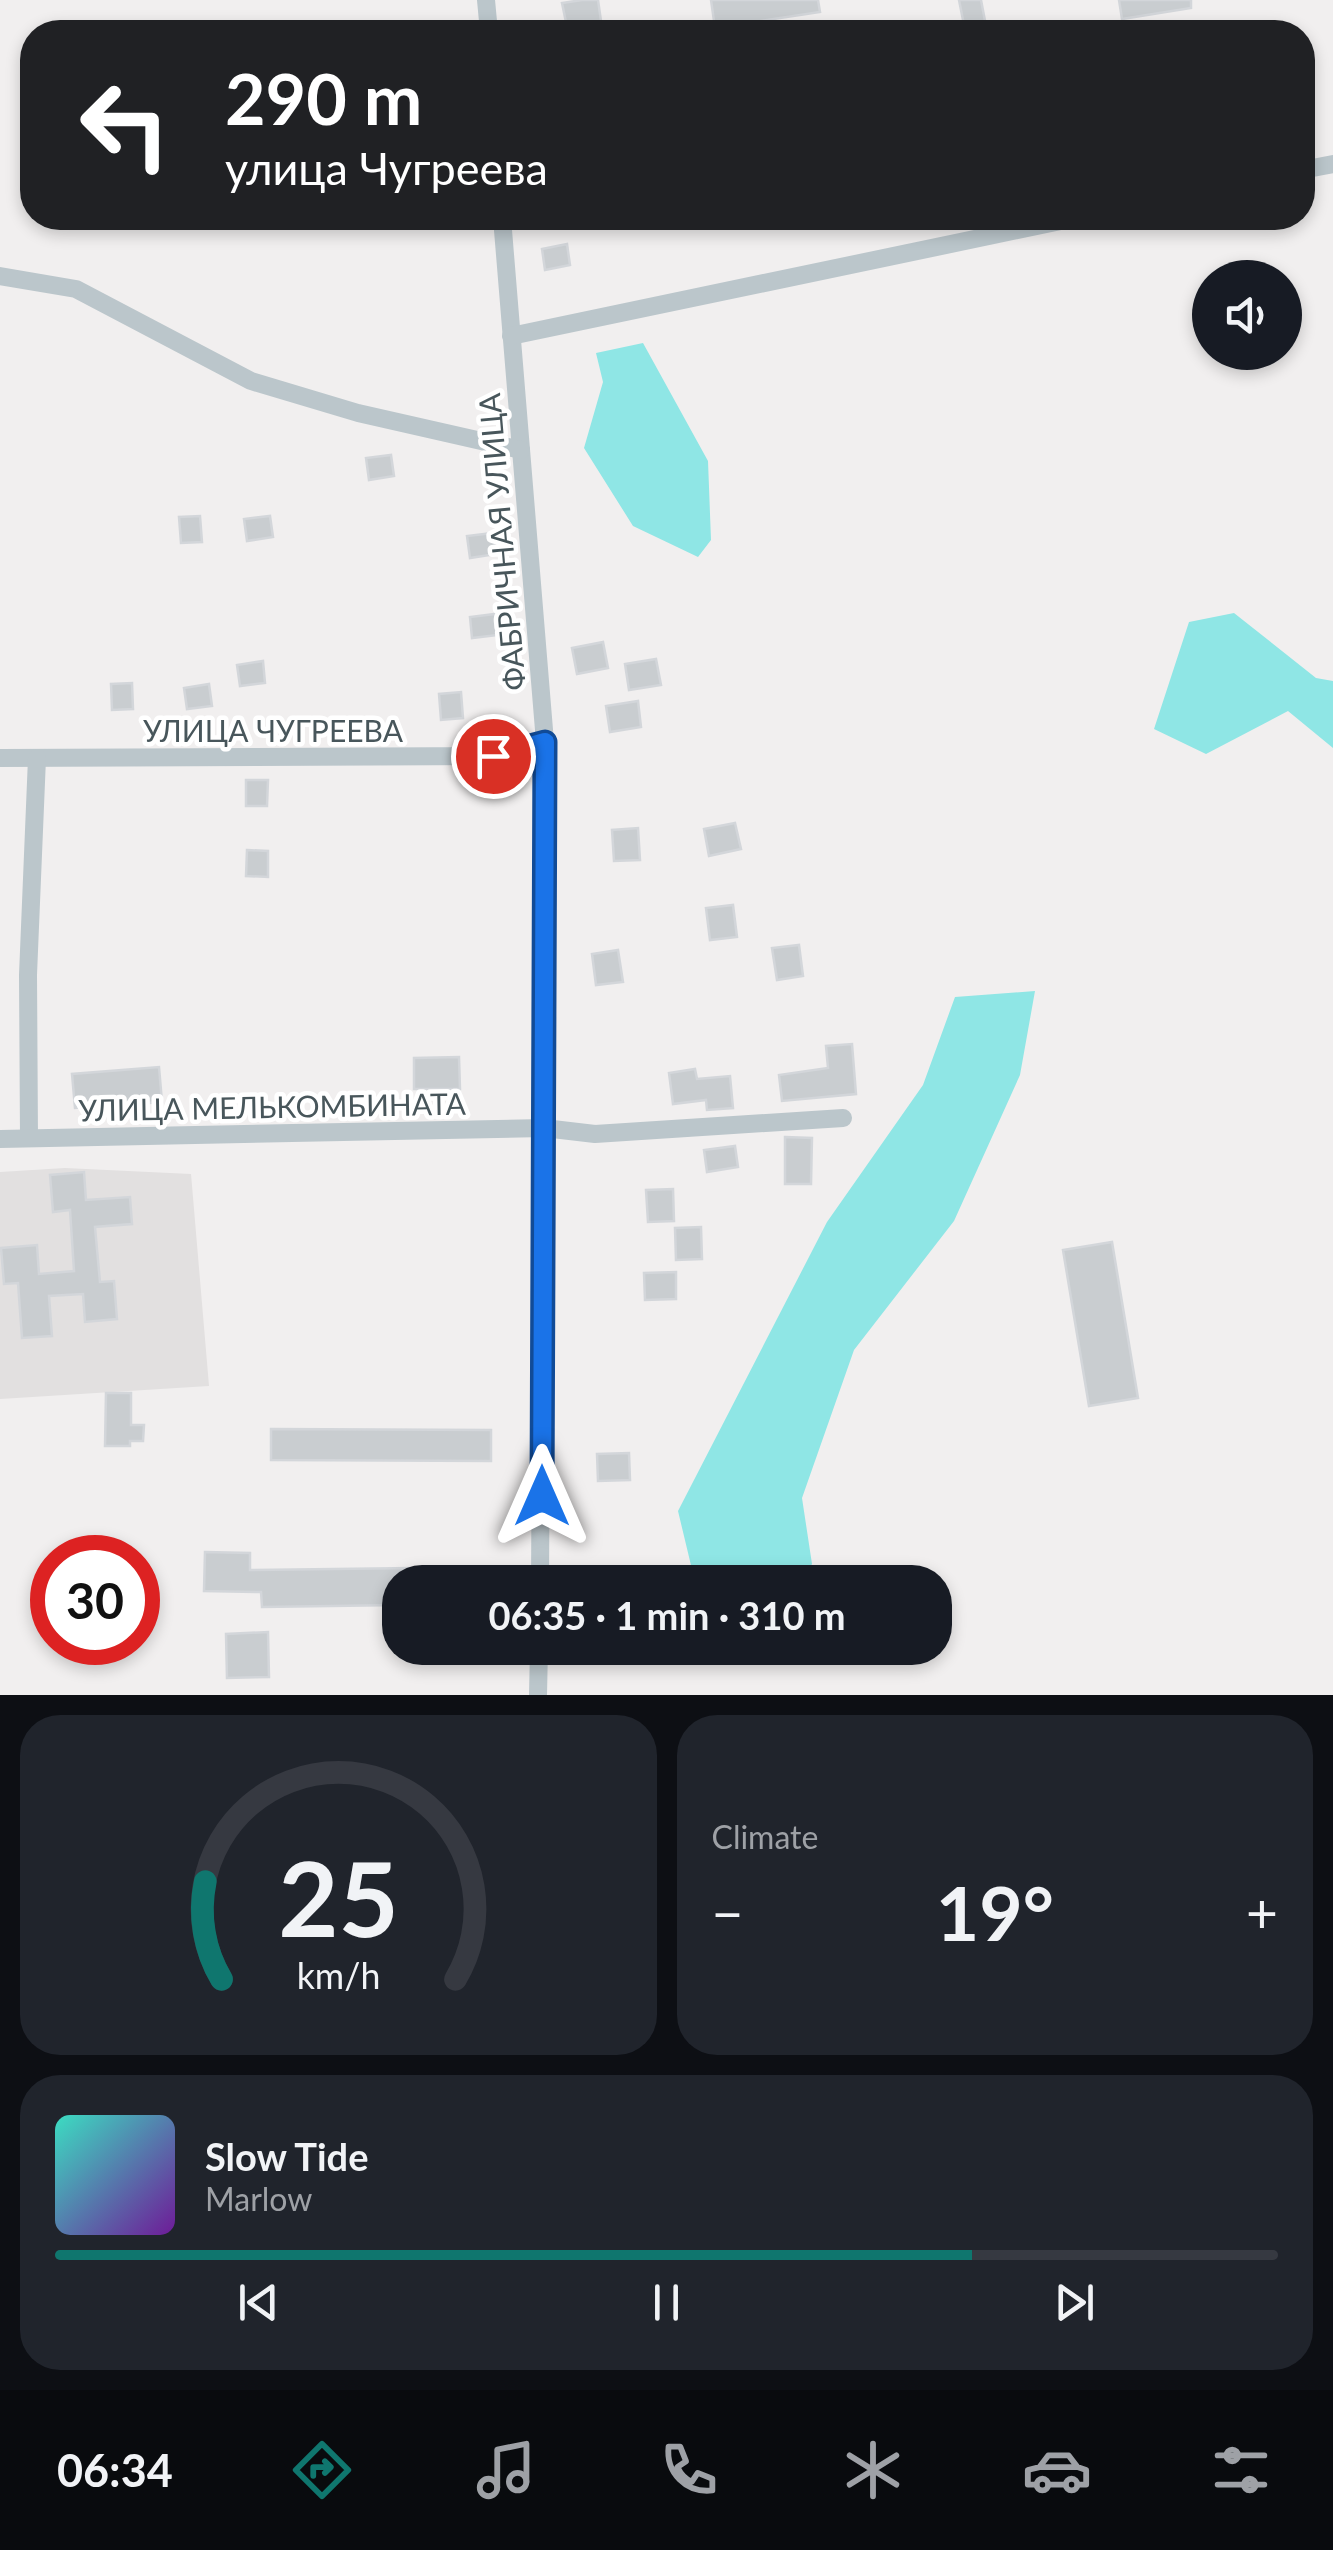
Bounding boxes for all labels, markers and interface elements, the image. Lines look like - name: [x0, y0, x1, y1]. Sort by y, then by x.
- text: 290 m: [225, 56, 422, 140]
- icon: left: [60, 60, 190, 190]
- text: улица Чугреева: [225, 141, 548, 195]
- map controls: [1192, 260, 1302, 370]
- button: sound: [1192, 260, 1302, 370]
- street label: ФАБРИЧНАЯ УЛИЦА: [470, 391, 532, 692]
- street label: УЛИЦА ЧУГРЕЕВА: [143, 712, 404, 748]
- pin: [451, 714, 536, 799]
- icon: arrive: [466, 729, 521, 784]
- street label: УЛИЦА МЕЛЬКОМБИНАТА: [78, 1085, 467, 1127]
- position arrow: [490, 1444, 594, 1548]
- speed limit sign: 30: [30, 1535, 160, 1665]
- text: 06:35 · 1 min · 310 m: [488, 1592, 846, 1638]
- text: Climate: [712, 1817, 818, 1856]
- text: 25: [278, 1834, 399, 1959]
- text: 19°: [936, 1867, 1054, 1957]
- text: −: [712, 1879, 743, 1945]
- text: +: [1246, 1879, 1278, 1945]
- text: km/h: [296, 1954, 380, 1997]
- text: Slow Tide: [205, 2133, 368, 2179]
- text: Marlow: [205, 2179, 312, 2218]
- icon: previous: [231, 2275, 286, 2330]
- icon: pause: [639, 2275, 694, 2330]
- icon: next: [1047, 2275, 1102, 2330]
- icon: directions: [287, 2435, 357, 2505]
- icon: music: [471, 2435, 541, 2505]
- icon: phone: [654, 2435, 724, 2505]
- icon: climate: [838, 2435, 908, 2505]
- icon: car: [1022, 2435, 1092, 2505]
- icon: filters: [1206, 2435, 1276, 2505]
- text: 06:34: [57, 2443, 173, 2497]

